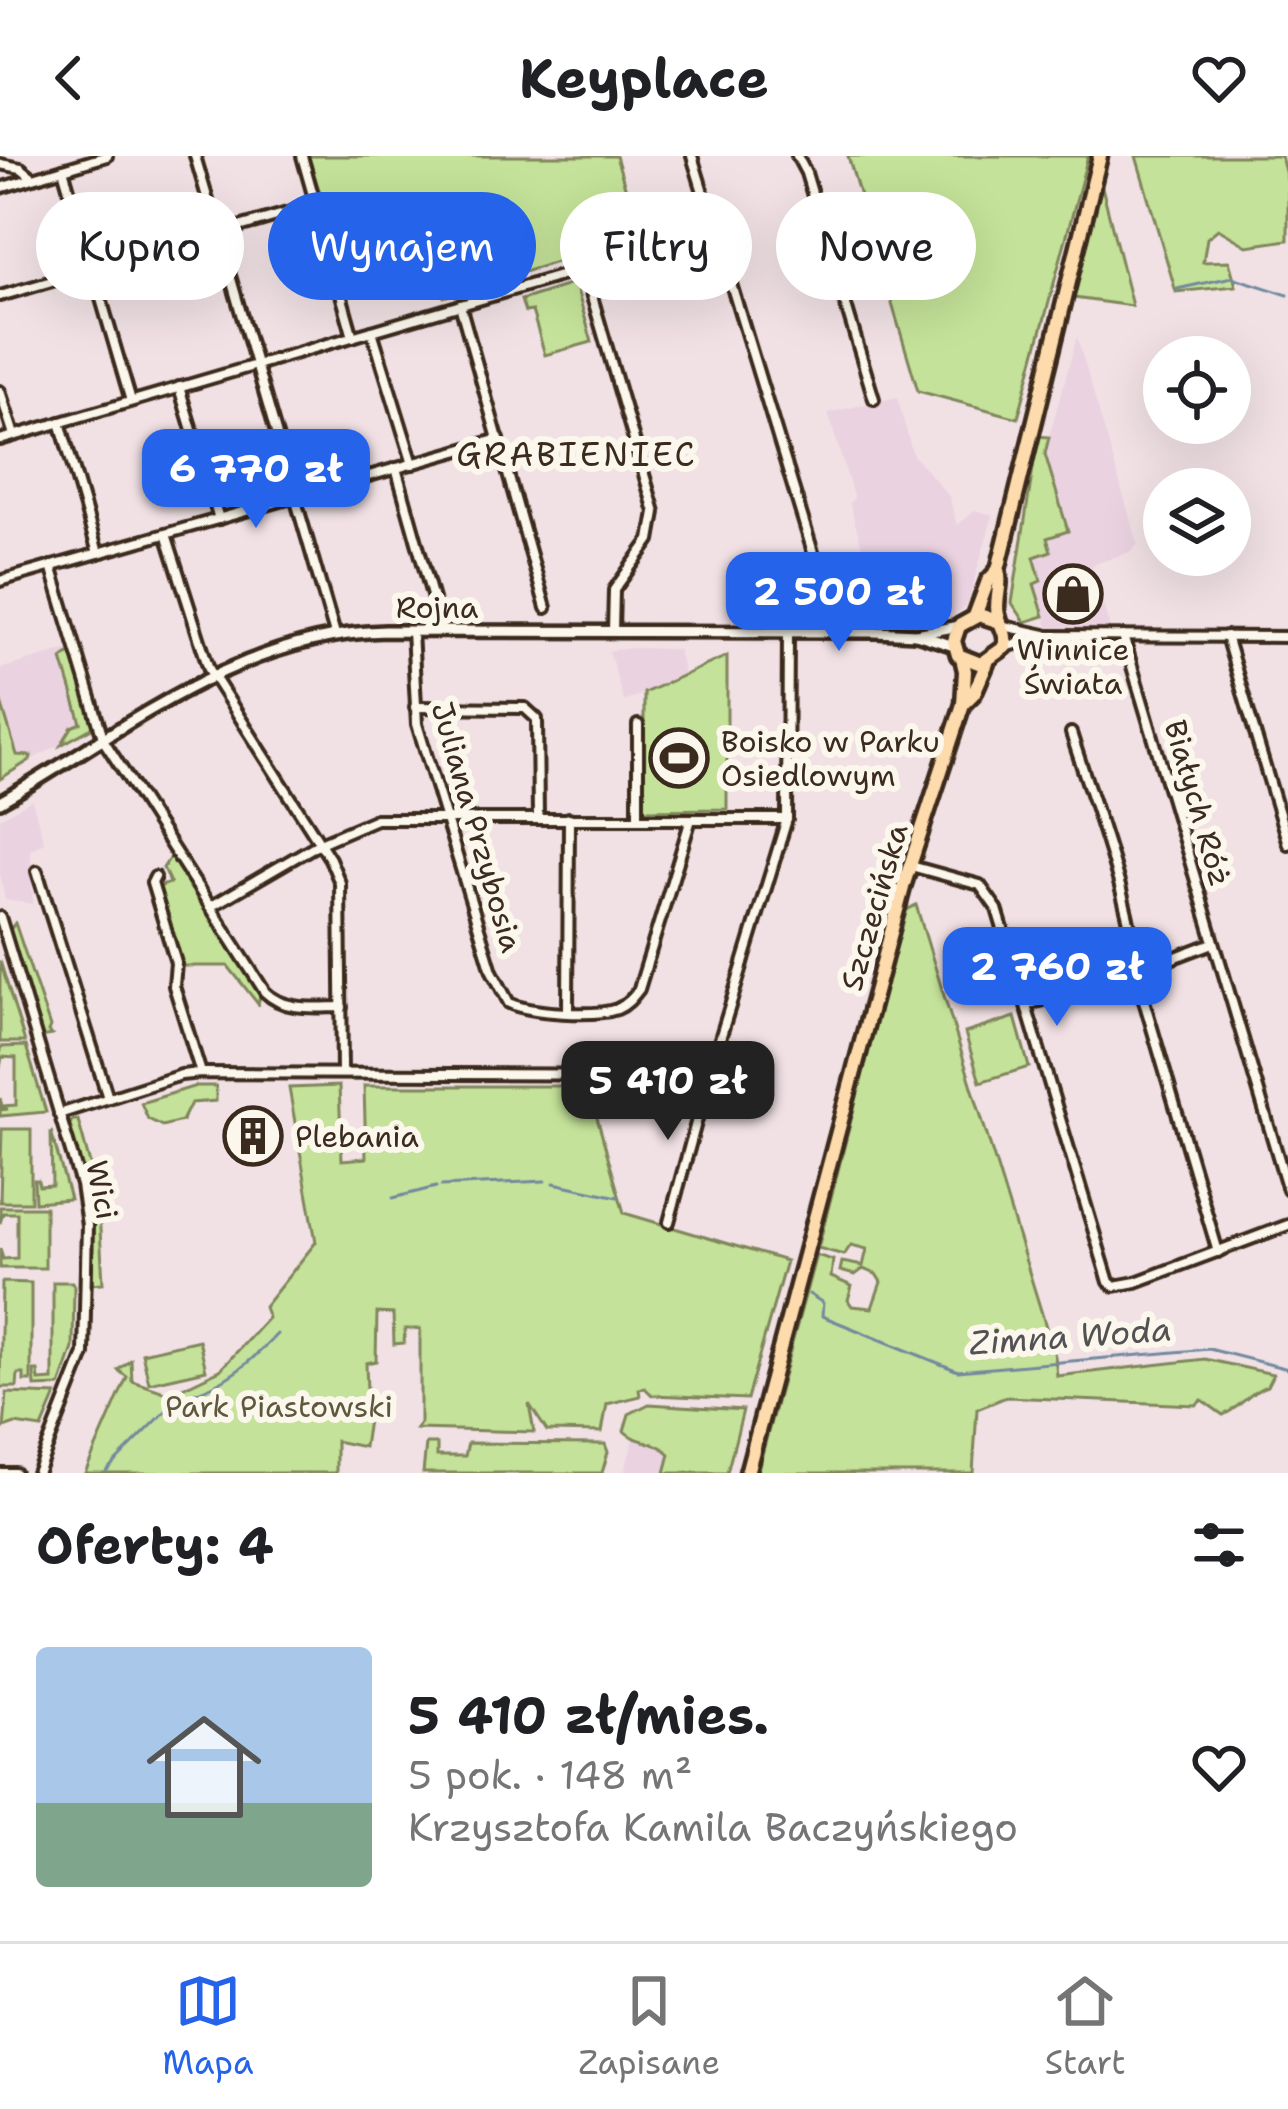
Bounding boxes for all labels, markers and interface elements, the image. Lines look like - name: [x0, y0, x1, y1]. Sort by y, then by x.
- text: Keyplace: [519, 42, 769, 114]
- icon: back: [36, 45, 102, 111]
- icon: heart: [1186, 45, 1252, 111]
- chip: Kupno: [36, 192, 244, 300]
- chip: Wynajem: [268, 192, 536, 300]
- chip: Filtry: [560, 192, 752, 300]
- chip: Nowe: [776, 192, 976, 300]
- map controls: [1143, 336, 1251, 576]
- button: locate: [1143, 336, 1251, 444]
- pin: 6 770 zł: [132, 429, 380, 531]
- district label: GRABIENIEC: [456, 432, 698, 477]
- text: 6 770 zł: [169, 442, 343, 494]
- button: layers: [1143, 468, 1251, 576]
- pin: 2 500 zł: [715, 552, 963, 654]
- shop icon: Winnice Świata: [1042, 563, 1104, 625]
- text: 2 500 zł: [753, 565, 925, 617]
- street label: Rojna: [396, 587, 479, 628]
- place label: Winnice Świata: [1017, 629, 1129, 704]
- street label: Juliana Przybosia: [422, 697, 532, 957]
- street label: Białych Róż: [1155, 715, 1241, 891]
- place label: Boisko w Parku Osiedlowym: [721, 721, 940, 796]
- sports icon: Boisko w Parku Osiedlowym: [648, 727, 710, 789]
- street label: Szczecińska: [831, 818, 917, 995]
- pin: 2 760 zł: [933, 927, 1181, 1029]
- text: 2 760 zł: [970, 940, 1144, 992]
- pin: 5 410 zł: [544, 1041, 792, 1143]
- text: 5 410 zł: [588, 1054, 748, 1106]
- building icon: Plebania: [222, 1105, 284, 1167]
- place label: Plebania: [295, 1116, 419, 1157]
- street label: Wici: [76, 1157, 128, 1223]
- water label: Zimna Woda: [967, 1306, 1173, 1366]
- park label: Park Piastowski: [165, 1386, 393, 1427]
- text: Oferty: 4: [36, 1511, 274, 1579]
- icon: filters: [1186, 1512, 1252, 1578]
- text: 5 410 zł/mies.: [408, 1681, 769, 1749]
- icon: home: [132, 1695, 276, 1839]
- icon: heart: [1186, 1734, 1252, 1800]
- text: 5 pok. · 148 m²: [408, 1749, 692, 1801]
- text: Krzysztofa Kamila Baczyńskiego: [408, 1801, 1018, 1853]
- tab: Mapa: [162, 1968, 254, 2085]
- tab: Zapisane: [578, 1968, 720, 2085]
- tab: Start: [1045, 1968, 1126, 2085]

